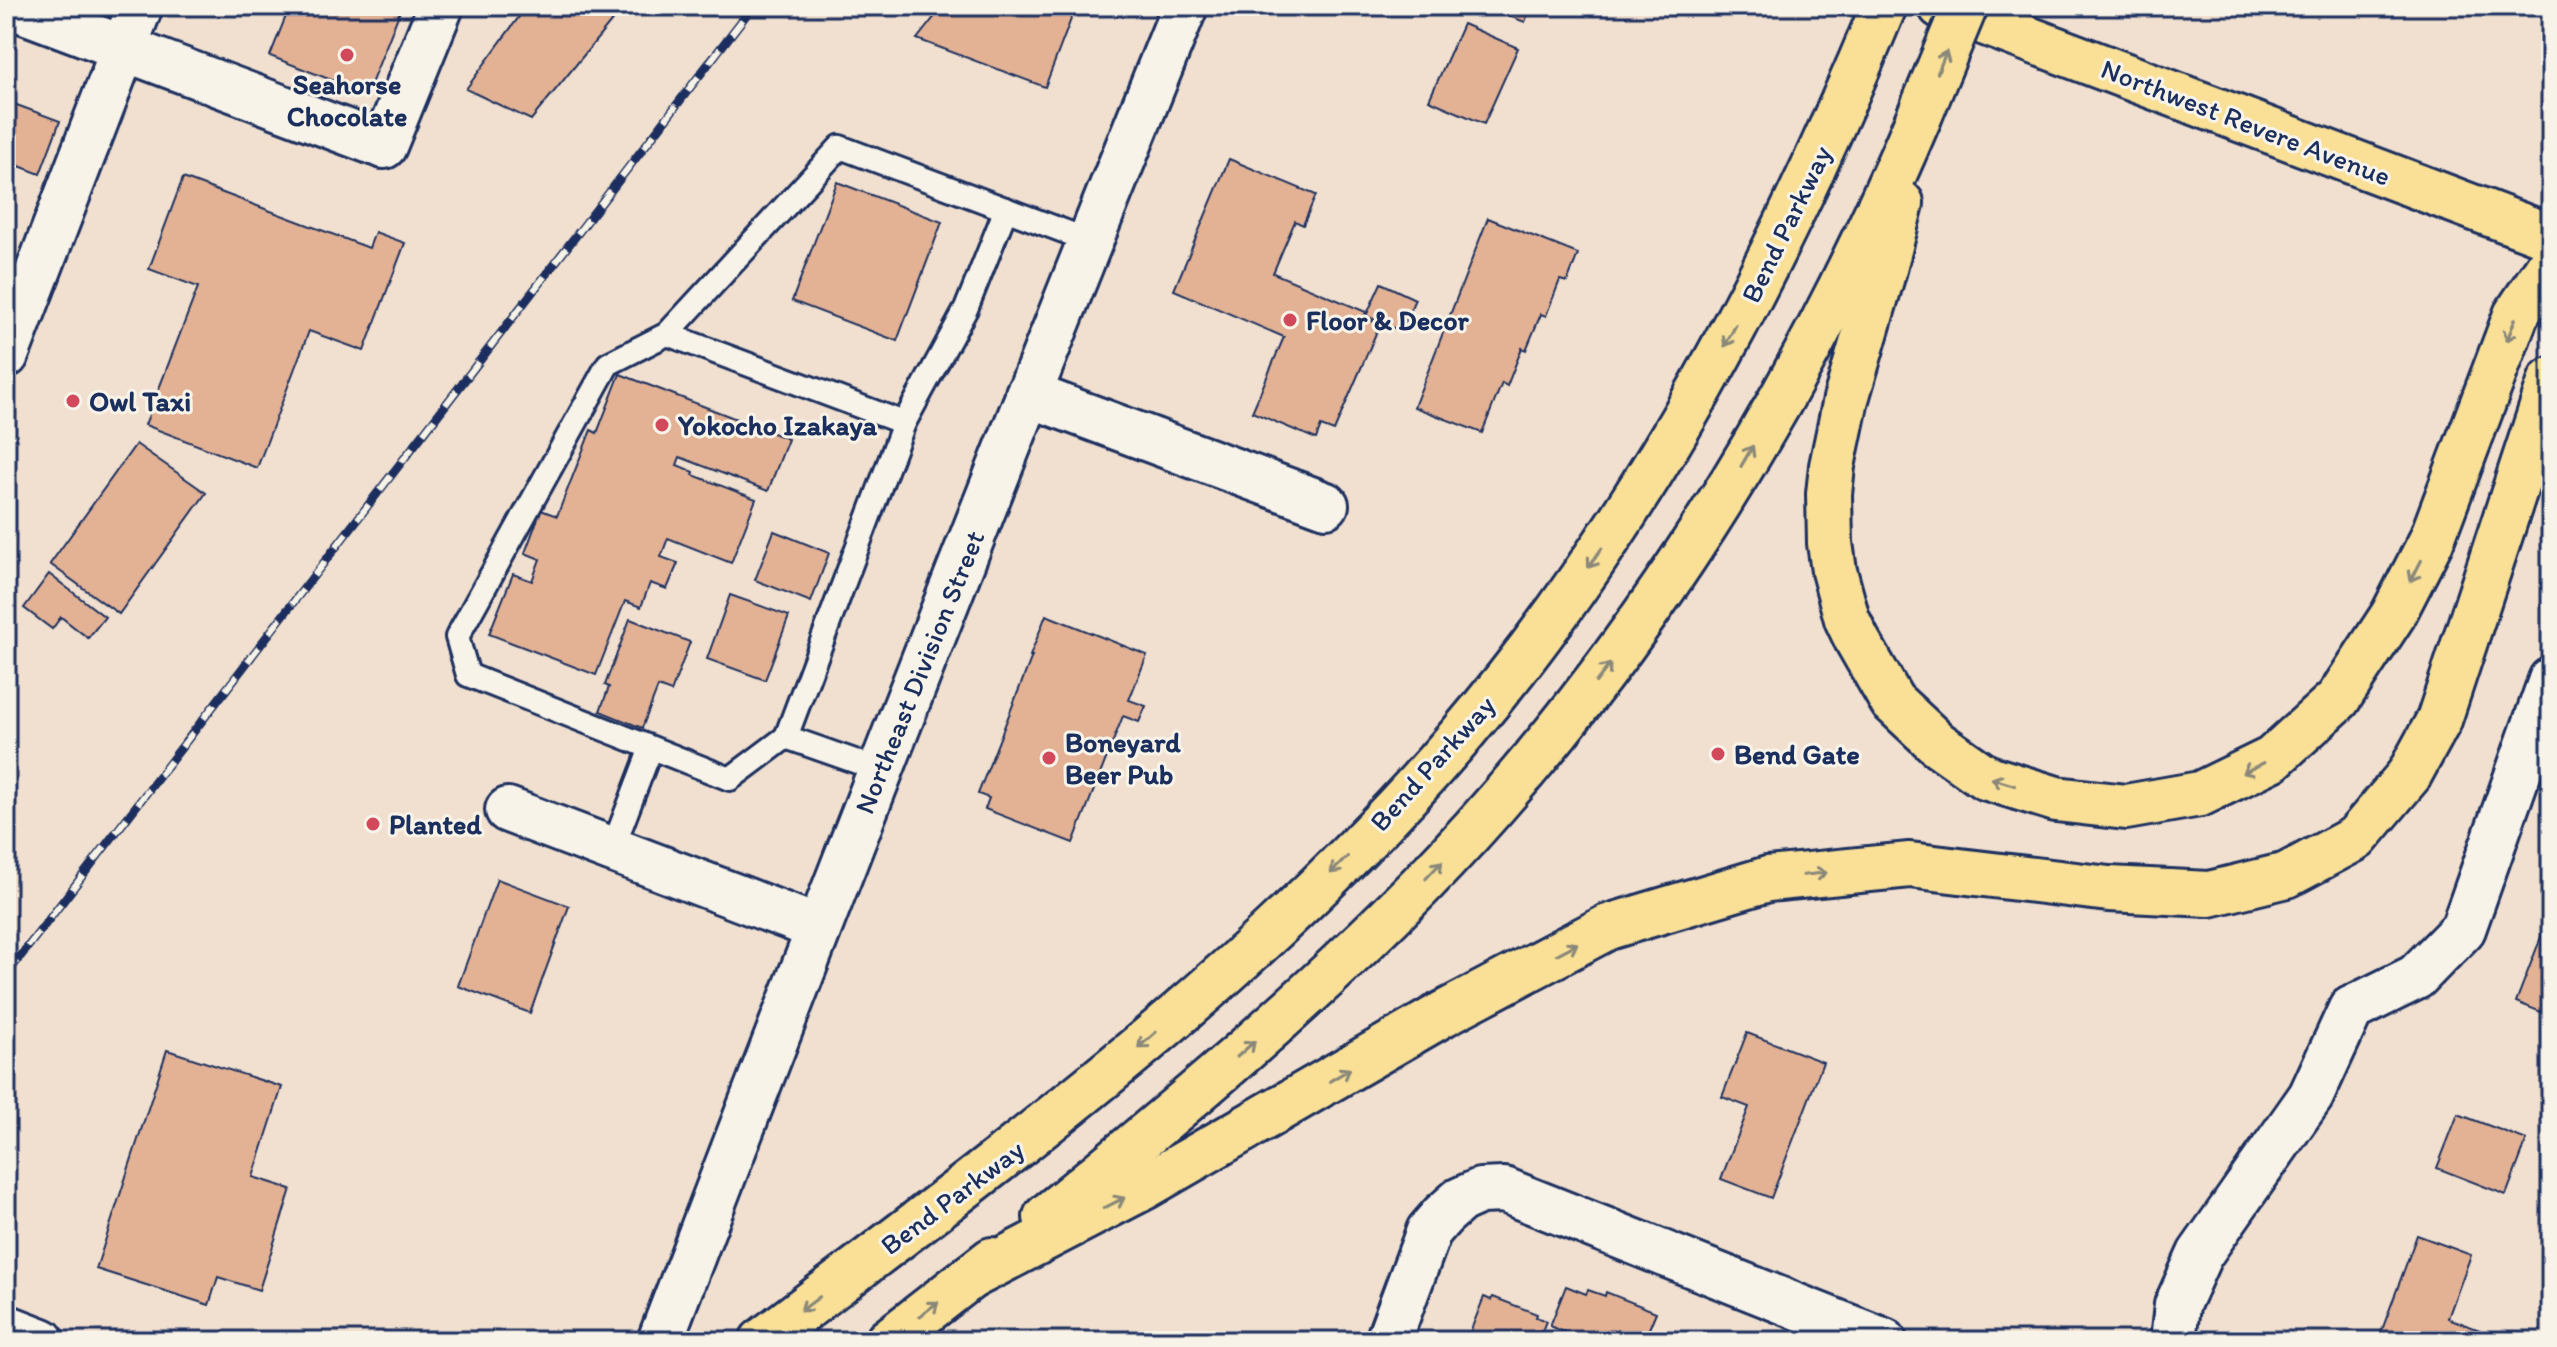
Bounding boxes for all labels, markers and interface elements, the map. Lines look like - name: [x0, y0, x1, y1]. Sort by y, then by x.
- marker: Seahorse Chocolate: [338, 46, 356, 64]
- one-way arrow: [1936, 50, 1951, 75]
- street label: Northwest Revere Avenue: [2096, 51, 2396, 193]
- place label: Seahorse Chocolate: [287, 67, 407, 133]
- street label: Bend Parkway: [1733, 140, 1839, 308]
- place label: Floor & Decor: [1306, 303, 1470, 337]
- marker: Floor & Decor: [1281, 311, 1299, 329]
- one-way arrow: [2503, 317, 2517, 341]
- one-way arrow: [1722, 324, 1737, 348]
- place label: Owl Taxi: [89, 384, 191, 418]
- marker: Owl Taxi: [64, 392, 82, 410]
- place label: Yokocho Izakaya: [677, 408, 878, 442]
- marker: Yokocho Izakaya: [653, 416, 671, 434]
- one-way arrow: [1740, 445, 1755, 469]
- street label: Northeast Division Street: [847, 525, 991, 819]
- one-way arrow: [1587, 547, 1603, 569]
- one-way arrow: [2407, 559, 2423, 583]
- one-way arrow: [1594, 662, 1611, 684]
- street label: Bend Parkway: [1362, 688, 1502, 838]
- place label: Boneyard Beer Pub: [1065, 725, 1181, 791]
- place label: Bend Gate: [1734, 737, 1860, 771]
- marker: Bend Gate: [1709, 745, 1727, 763]
- marker: Boneyard Beer Pub: [1040, 749, 1058, 767]
- one-way arrow: [2242, 762, 2265, 777]
- one-way arrow: [1990, 774, 2016, 789]
- place label: Planted: [389, 807, 482, 841]
- marker: Planted: [364, 815, 382, 833]
- one-way arrow: [1330, 855, 1349, 874]
- one-way arrow: [1425, 860, 1444, 880]
- one-way arrow: [1801, 867, 1828, 882]
- one-way arrow: [1555, 940, 1579, 956]
- one-way arrow: [1137, 1031, 1158, 1049]
- one-way arrow: [1235, 1041, 1255, 1059]
- one-way arrow: [1328, 1067, 1351, 1083]
- street label: Bend Parkway: [874, 1132, 1030, 1262]
- one-way arrow: [1101, 1194, 1125, 1210]
- one-way arrow: [800, 1296, 821, 1313]
- one-way arrow: [918, 1300, 939, 1318]

